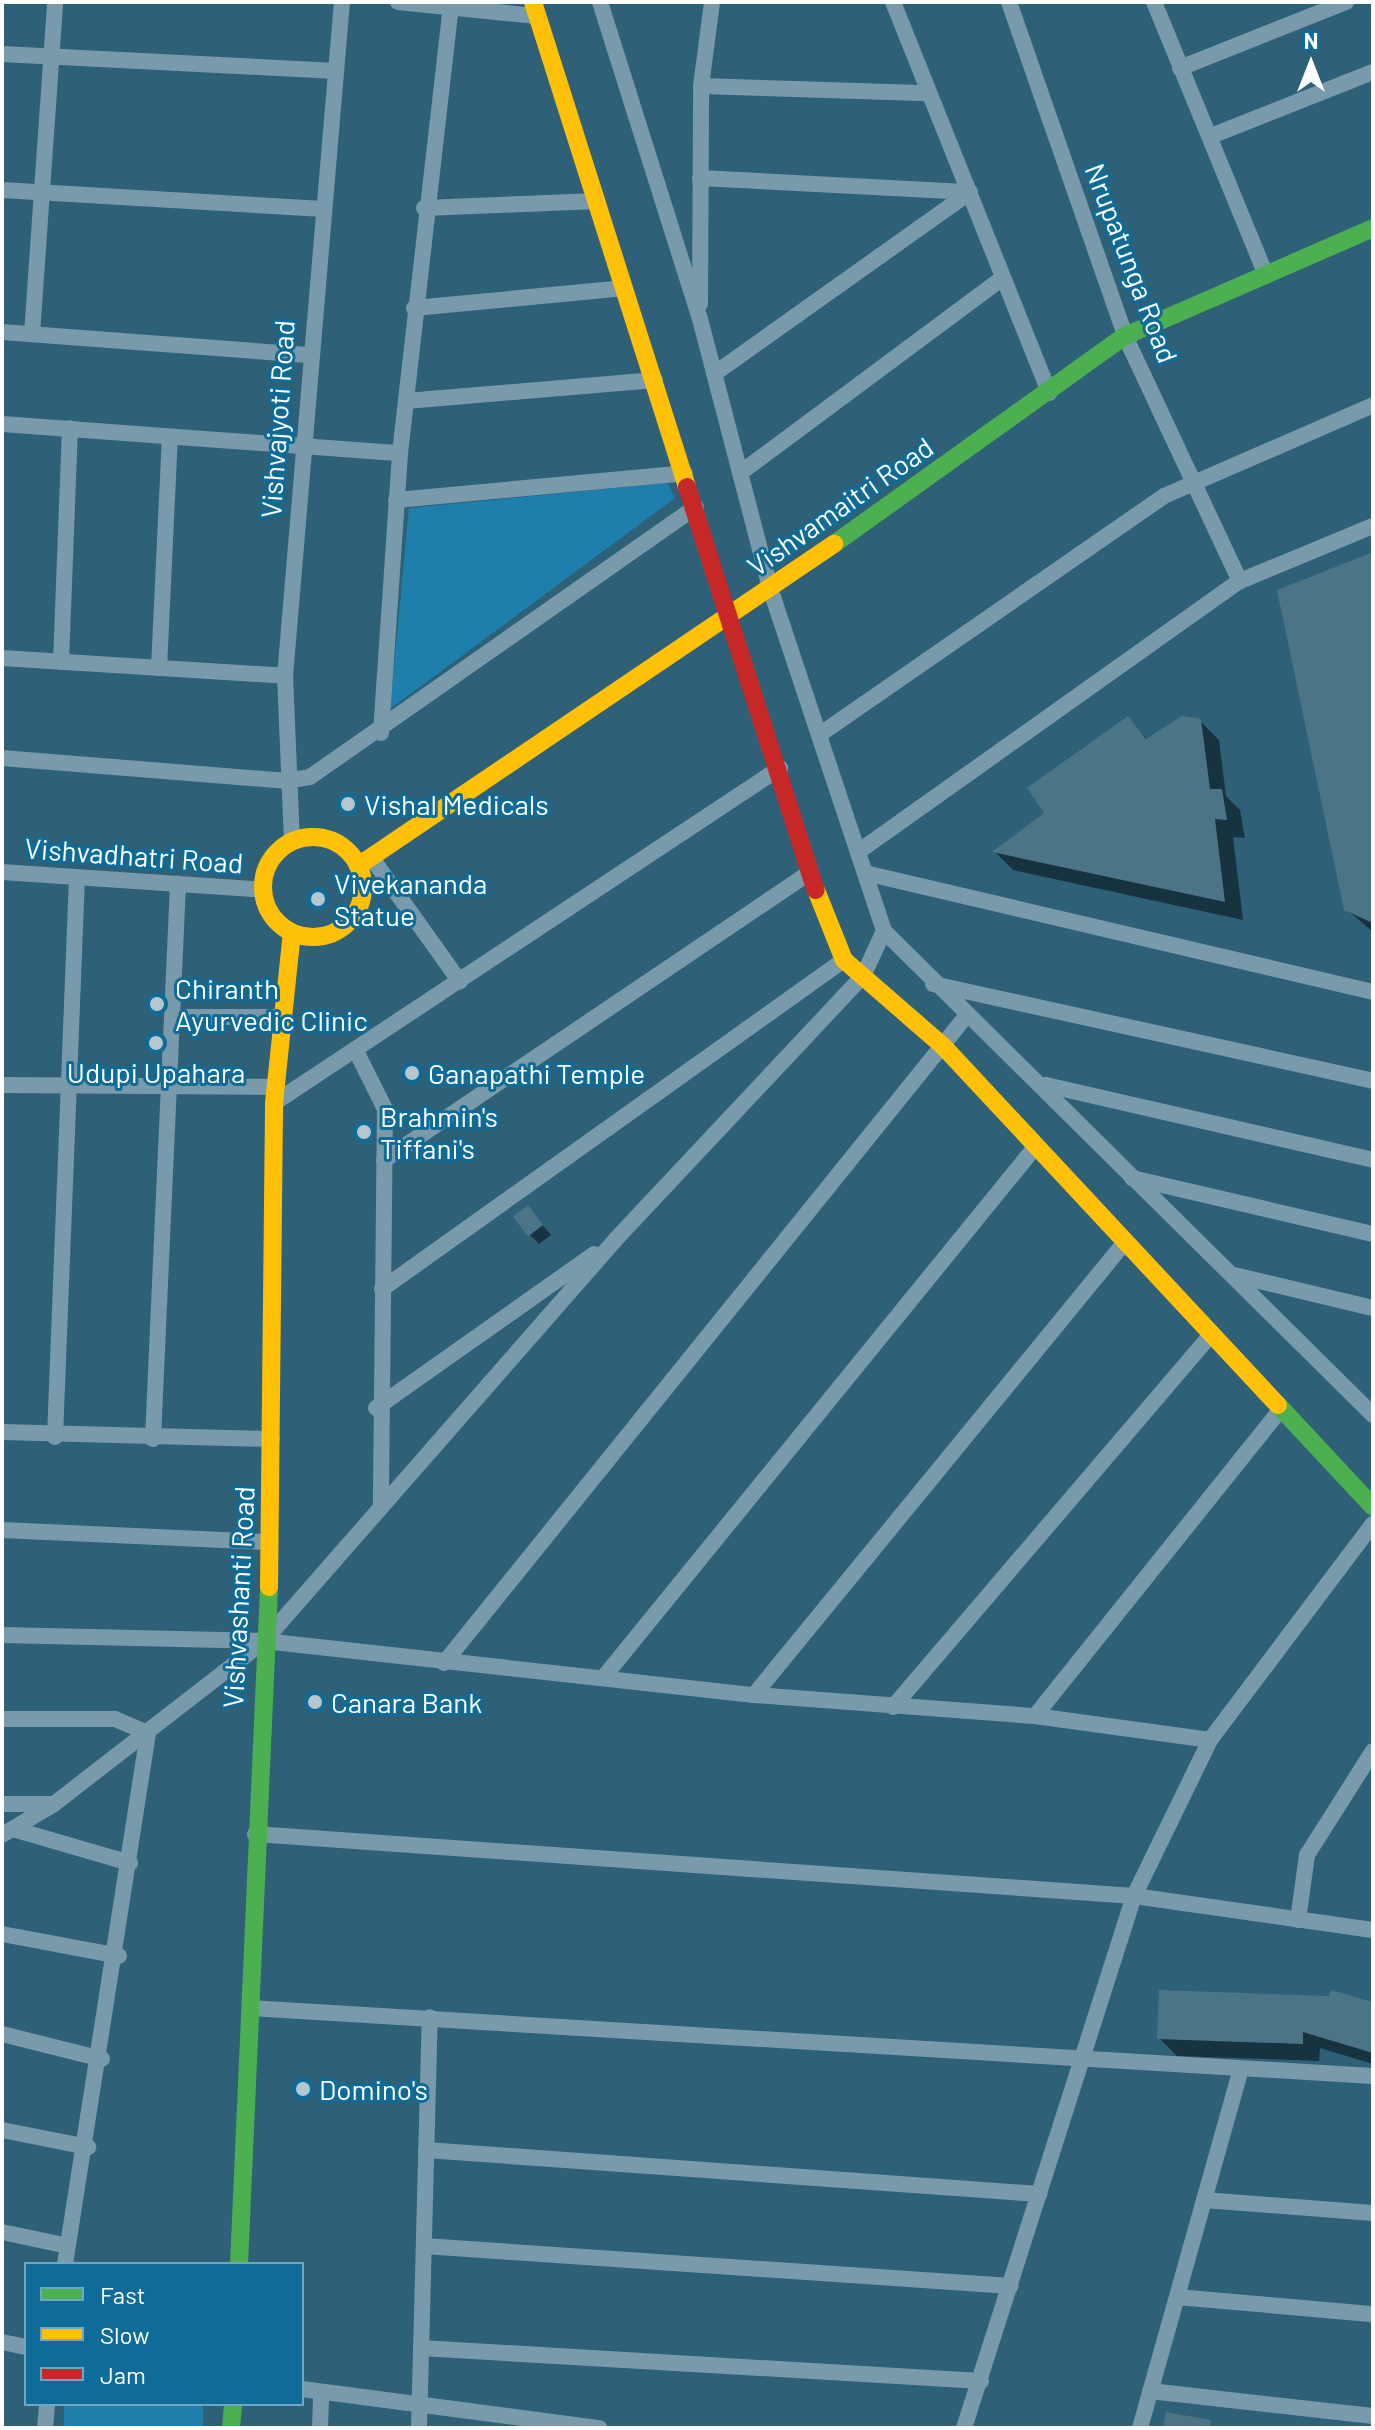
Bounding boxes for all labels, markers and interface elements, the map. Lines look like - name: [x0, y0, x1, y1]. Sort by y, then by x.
- north arrow: [1271, 24, 1351, 104]
- text: N: [1304, 27, 1318, 53]
- street label: Nrupatunga Road: [1079, 159, 1185, 367]
- street label: Vishvajyoti Road: [253, 319, 301, 519]
- street label: Vishvamaitri Road: [741, 429, 939, 583]
- place label: Vishal Medicals: [364, 787, 549, 821]
- marker: Vishal Medicals: [339, 795, 357, 813]
- street label: Vishvadhatri Road: [24, 831, 244, 879]
- place label: Vivekananda Statue: [334, 866, 487, 932]
- marker: Vivekananda Statue: [309, 890, 327, 908]
- place label: Chiranth Ayurvedic Clinic: [175, 971, 368, 1037]
- marker: Chiranth Ayurvedic Clinic: [146, 993, 168, 1015]
- marker: Udupi Upahara: [147, 1034, 165, 1052]
- place label: Udupi Upahara: [67, 1055, 245, 1089]
- place label: Ganapathi Temple: [428, 1056, 645, 1090]
- marker: Ganapathi Temple: [403, 1064, 421, 1082]
- place label: Brahmin's Tiffani's: [380, 1099, 498, 1165]
- marker: Brahmin's Tiffani's: [355, 1123, 373, 1141]
- street label: Vishvashanti Road: [215, 1485, 261, 1709]
- place label: Canara Bank: [331, 1685, 482, 1719]
- marker: Canara Bank: [306, 1693, 324, 1711]
- place label: Domino's: [319, 2072, 428, 2106]
- marker: Domino's: [294, 2080, 312, 2098]
- legend: [24, 2262, 304, 2406]
- text: Fast: [100, 2280, 145, 2309]
- text: Slow: [100, 2320, 149, 2349]
- text: Jam: [100, 2360, 146, 2389]

